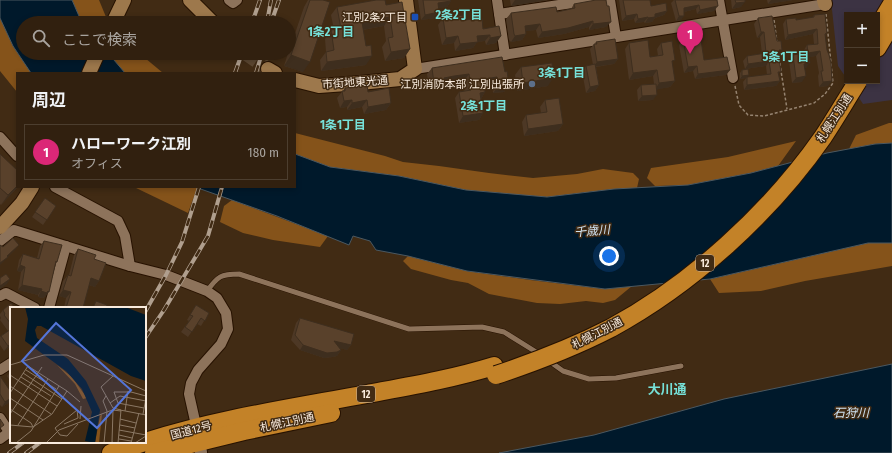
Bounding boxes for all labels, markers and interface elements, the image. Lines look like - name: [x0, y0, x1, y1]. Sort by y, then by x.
- district label: 2条2丁目: [434, 8, 483, 22]
- place label: 江別2条2丁目: [342, 11, 407, 24]
- marker: 江別2条2丁目: [410, 12, 420, 22]
- map controls: [844, 12, 880, 84]
- button: +: [844, 12, 880, 48]
- search box: [16, 16, 296, 60]
- pin: 1: [677, 21, 703, 54]
- district label: 1条2丁目: [308, 25, 354, 39]
- icon: search: [30, 27, 52, 49]
- text: ここで検索: [62, 31, 137, 49]
- button: −: [844, 48, 880, 84]
- district label: 5条1丁目: [763, 50, 809, 64]
- district label: 3条1丁目: [538, 66, 585, 80]
- street label: 市街地東光通: [322, 74, 388, 91]
- place label: 江別消防本部 江別出張所: [400, 78, 525, 91]
- marker: 江別消防本部 江別出張所: [527, 79, 537, 89]
- text: 周辺: [32, 90, 66, 111]
- street label: 札幌江別通: [814, 92, 855, 145]
- district label: 2条1丁目: [460, 99, 507, 113]
- district label: 1条1丁目: [320, 118, 366, 132]
- text: ハローワーク江別: [71, 135, 191, 153]
- text: 1: [43, 145, 49, 160]
- text: 180 m: [248, 145, 279, 160]
- text: オフィス: [71, 156, 123, 171]
- water label: 千歳川: [573, 222, 613, 240]
- your location: [599, 246, 619, 266]
- road number: 12: [696, 255, 714, 271]
- inset map: [10, 307, 146, 443]
- street label: 札幌江別通: [570, 315, 625, 352]
- district label: 大川通: [647, 382, 687, 397]
- road number: 12: [357, 386, 375, 402]
- water label: 石狩川: [833, 406, 871, 420]
- street label: 札幌江別通: [259, 410, 315, 435]
- street label: 国道12号: [169, 419, 213, 442]

